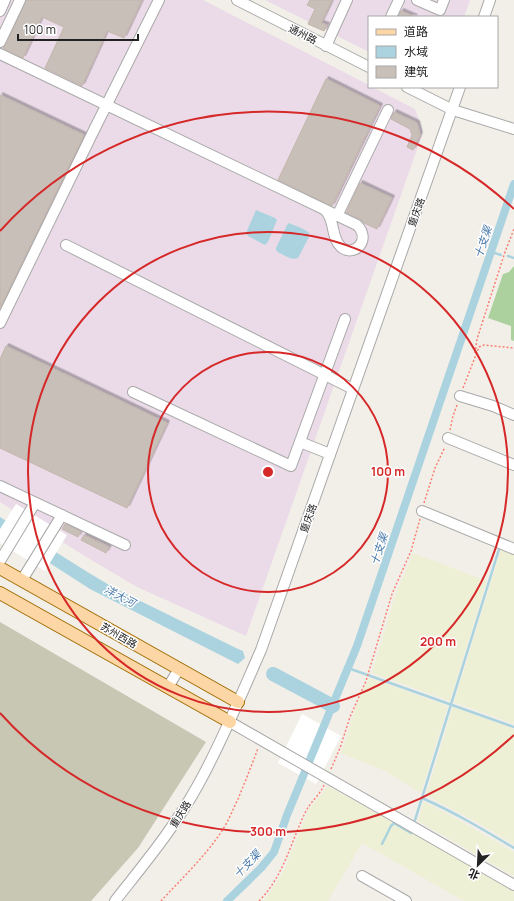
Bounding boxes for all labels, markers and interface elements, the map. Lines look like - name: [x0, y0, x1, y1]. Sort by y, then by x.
- scale bar: [18, 16, 138, 42]
- legend: [368, 16, 498, 88]
- text: 100 m: [24, 21, 56, 38]
- street label: 通州路: [286, 21, 320, 47]
- text: 道路: [404, 23, 428, 40]
- text: 水域: [404, 43, 428, 60]
- text: 建筑: [404, 63, 428, 80]
- street label: 重庆路: [404, 196, 428, 228]
- water label: 十支渠: [470, 222, 496, 260]
- text: 100 m: [371, 463, 405, 480]
- centre of rings: [261, 465, 275, 479]
- street label: 重庆路: [296, 502, 320, 534]
- water label: 十支渠: [366, 529, 392, 567]
- water label: 洋大河: [102, 581, 140, 611]
- street label: 苏州西路: [98, 619, 140, 651]
- text: 200 m: [420, 633, 456, 650]
- street label: 重庆路: [166, 798, 194, 830]
- text: 300 m: [250, 823, 286, 840]
- water label: 十支渠: [230, 845, 265, 881]
- north arrow: [458, 845, 498, 885]
- text: 北: [466, 866, 482, 884]

